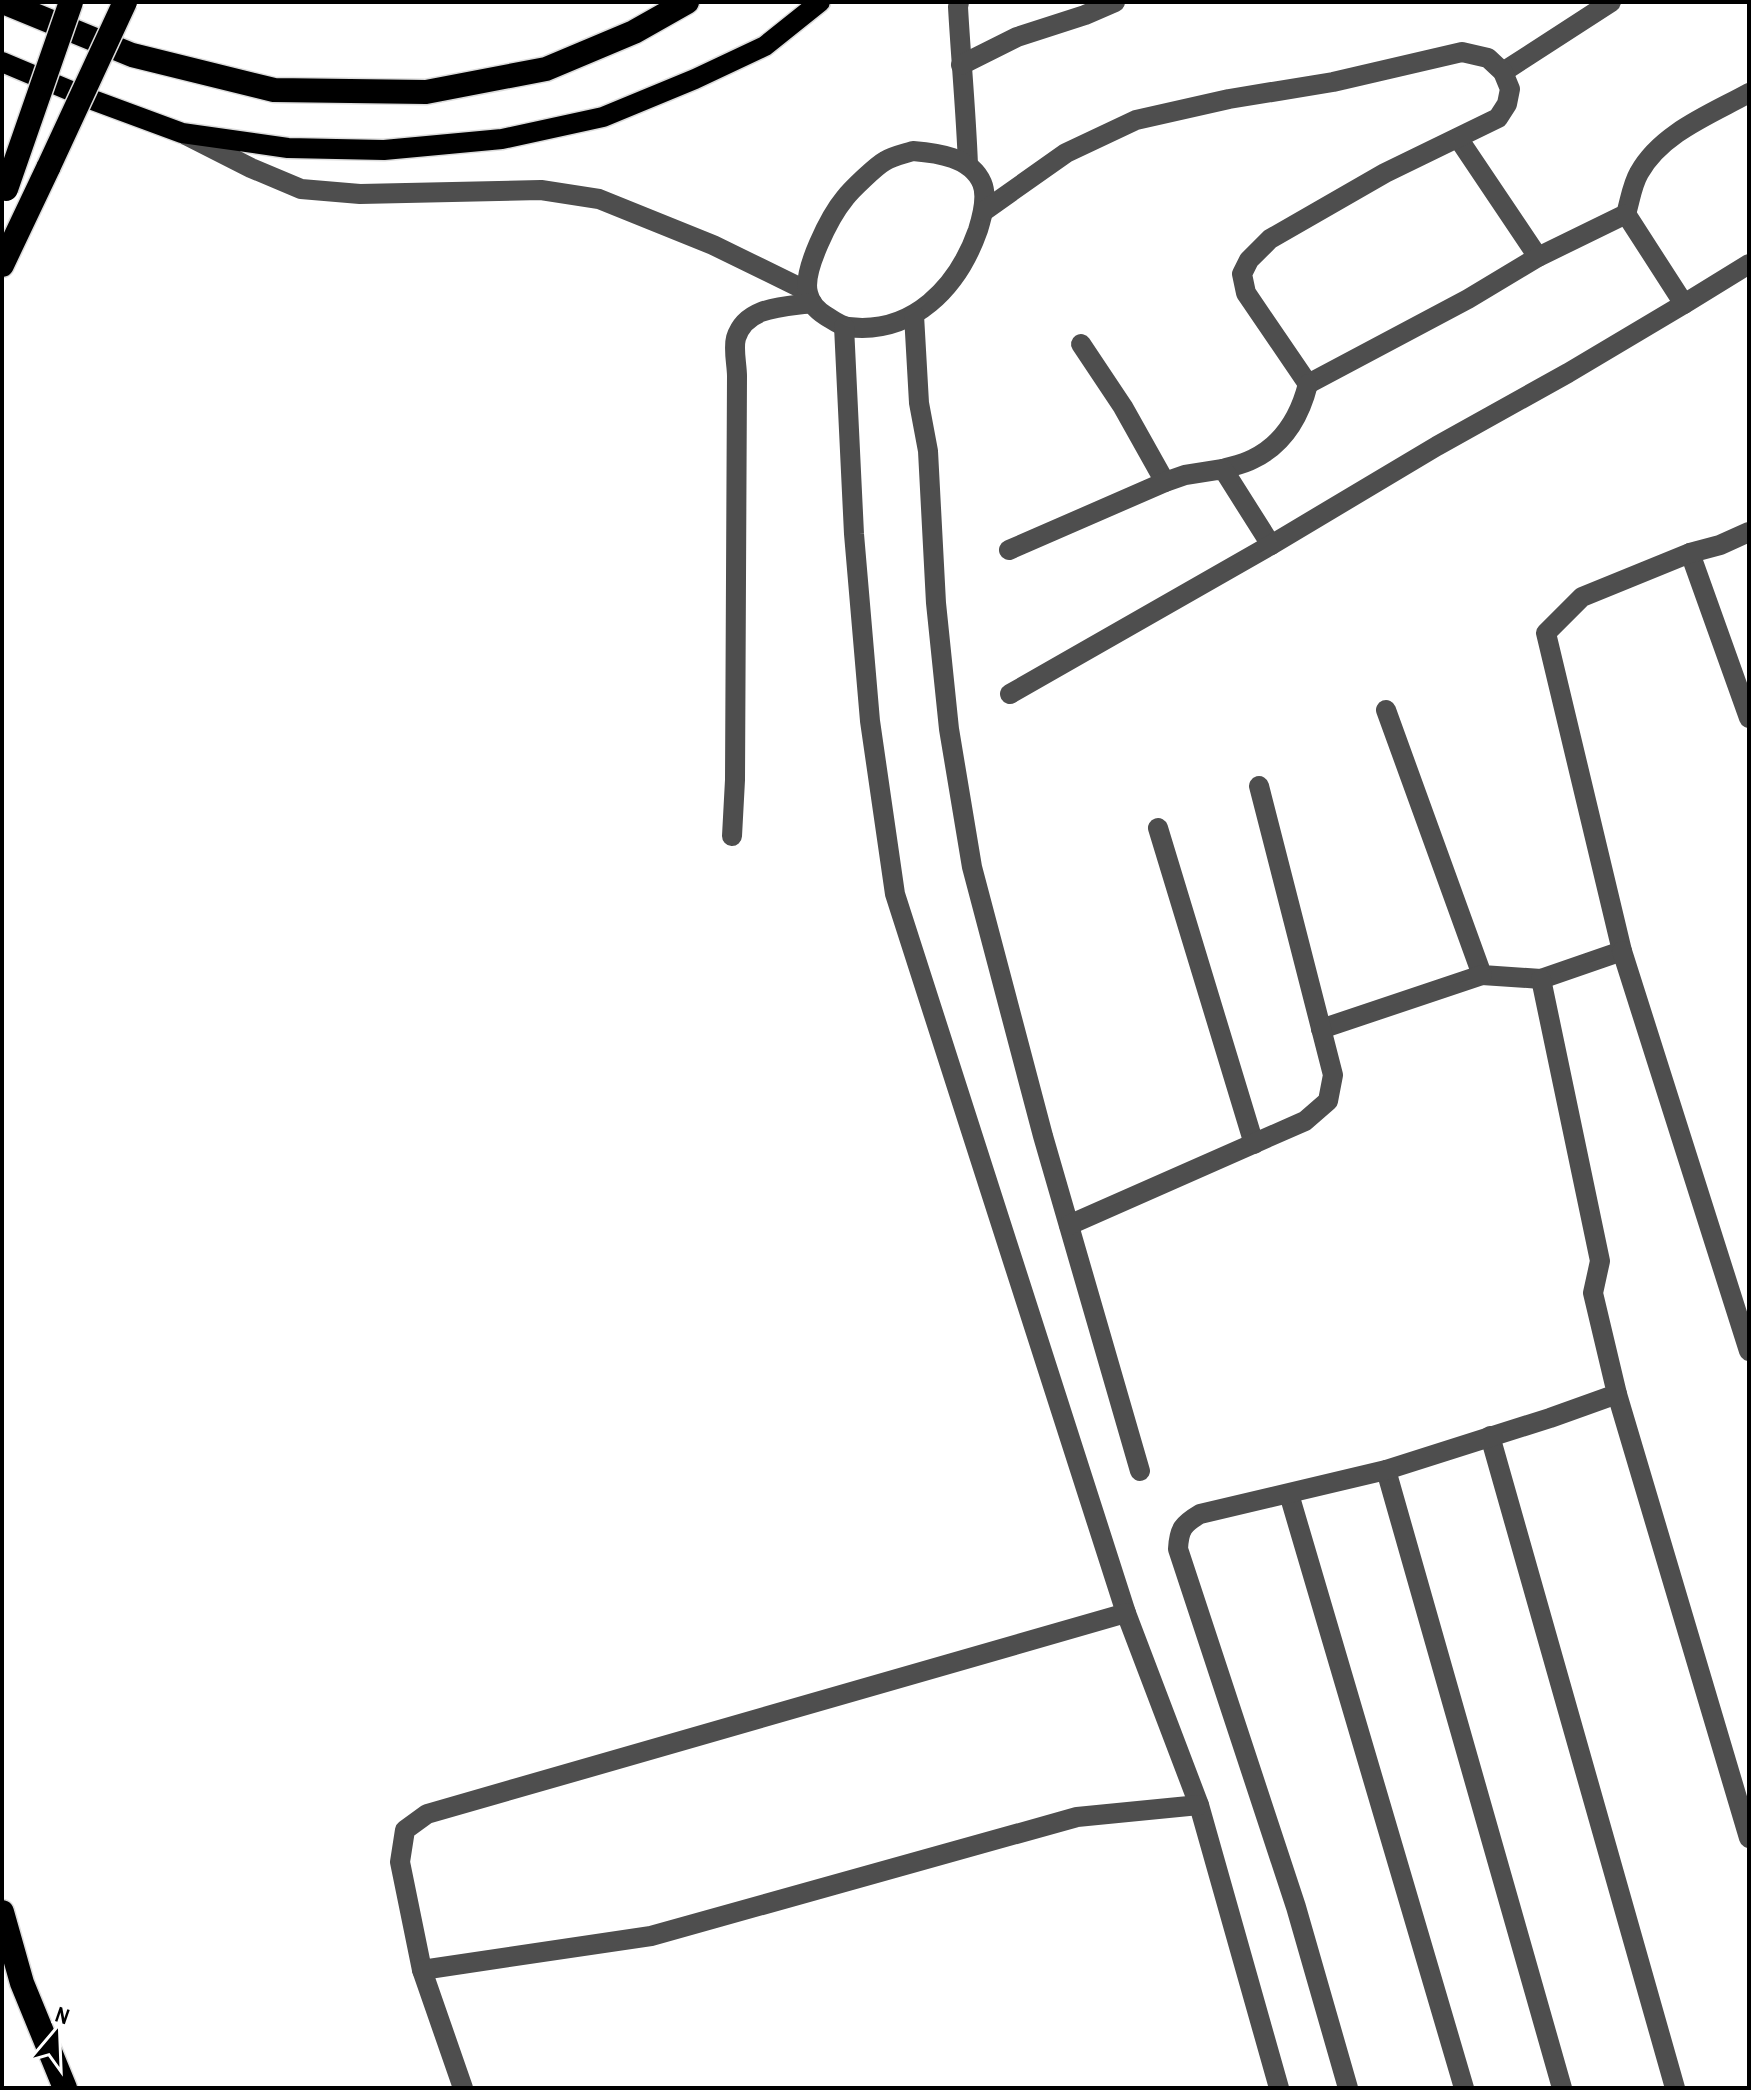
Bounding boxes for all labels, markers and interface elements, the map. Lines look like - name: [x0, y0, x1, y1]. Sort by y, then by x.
- north arrow: [16, 1994, 96, 2074]
- text: N: [51, 1999, 74, 2031]

